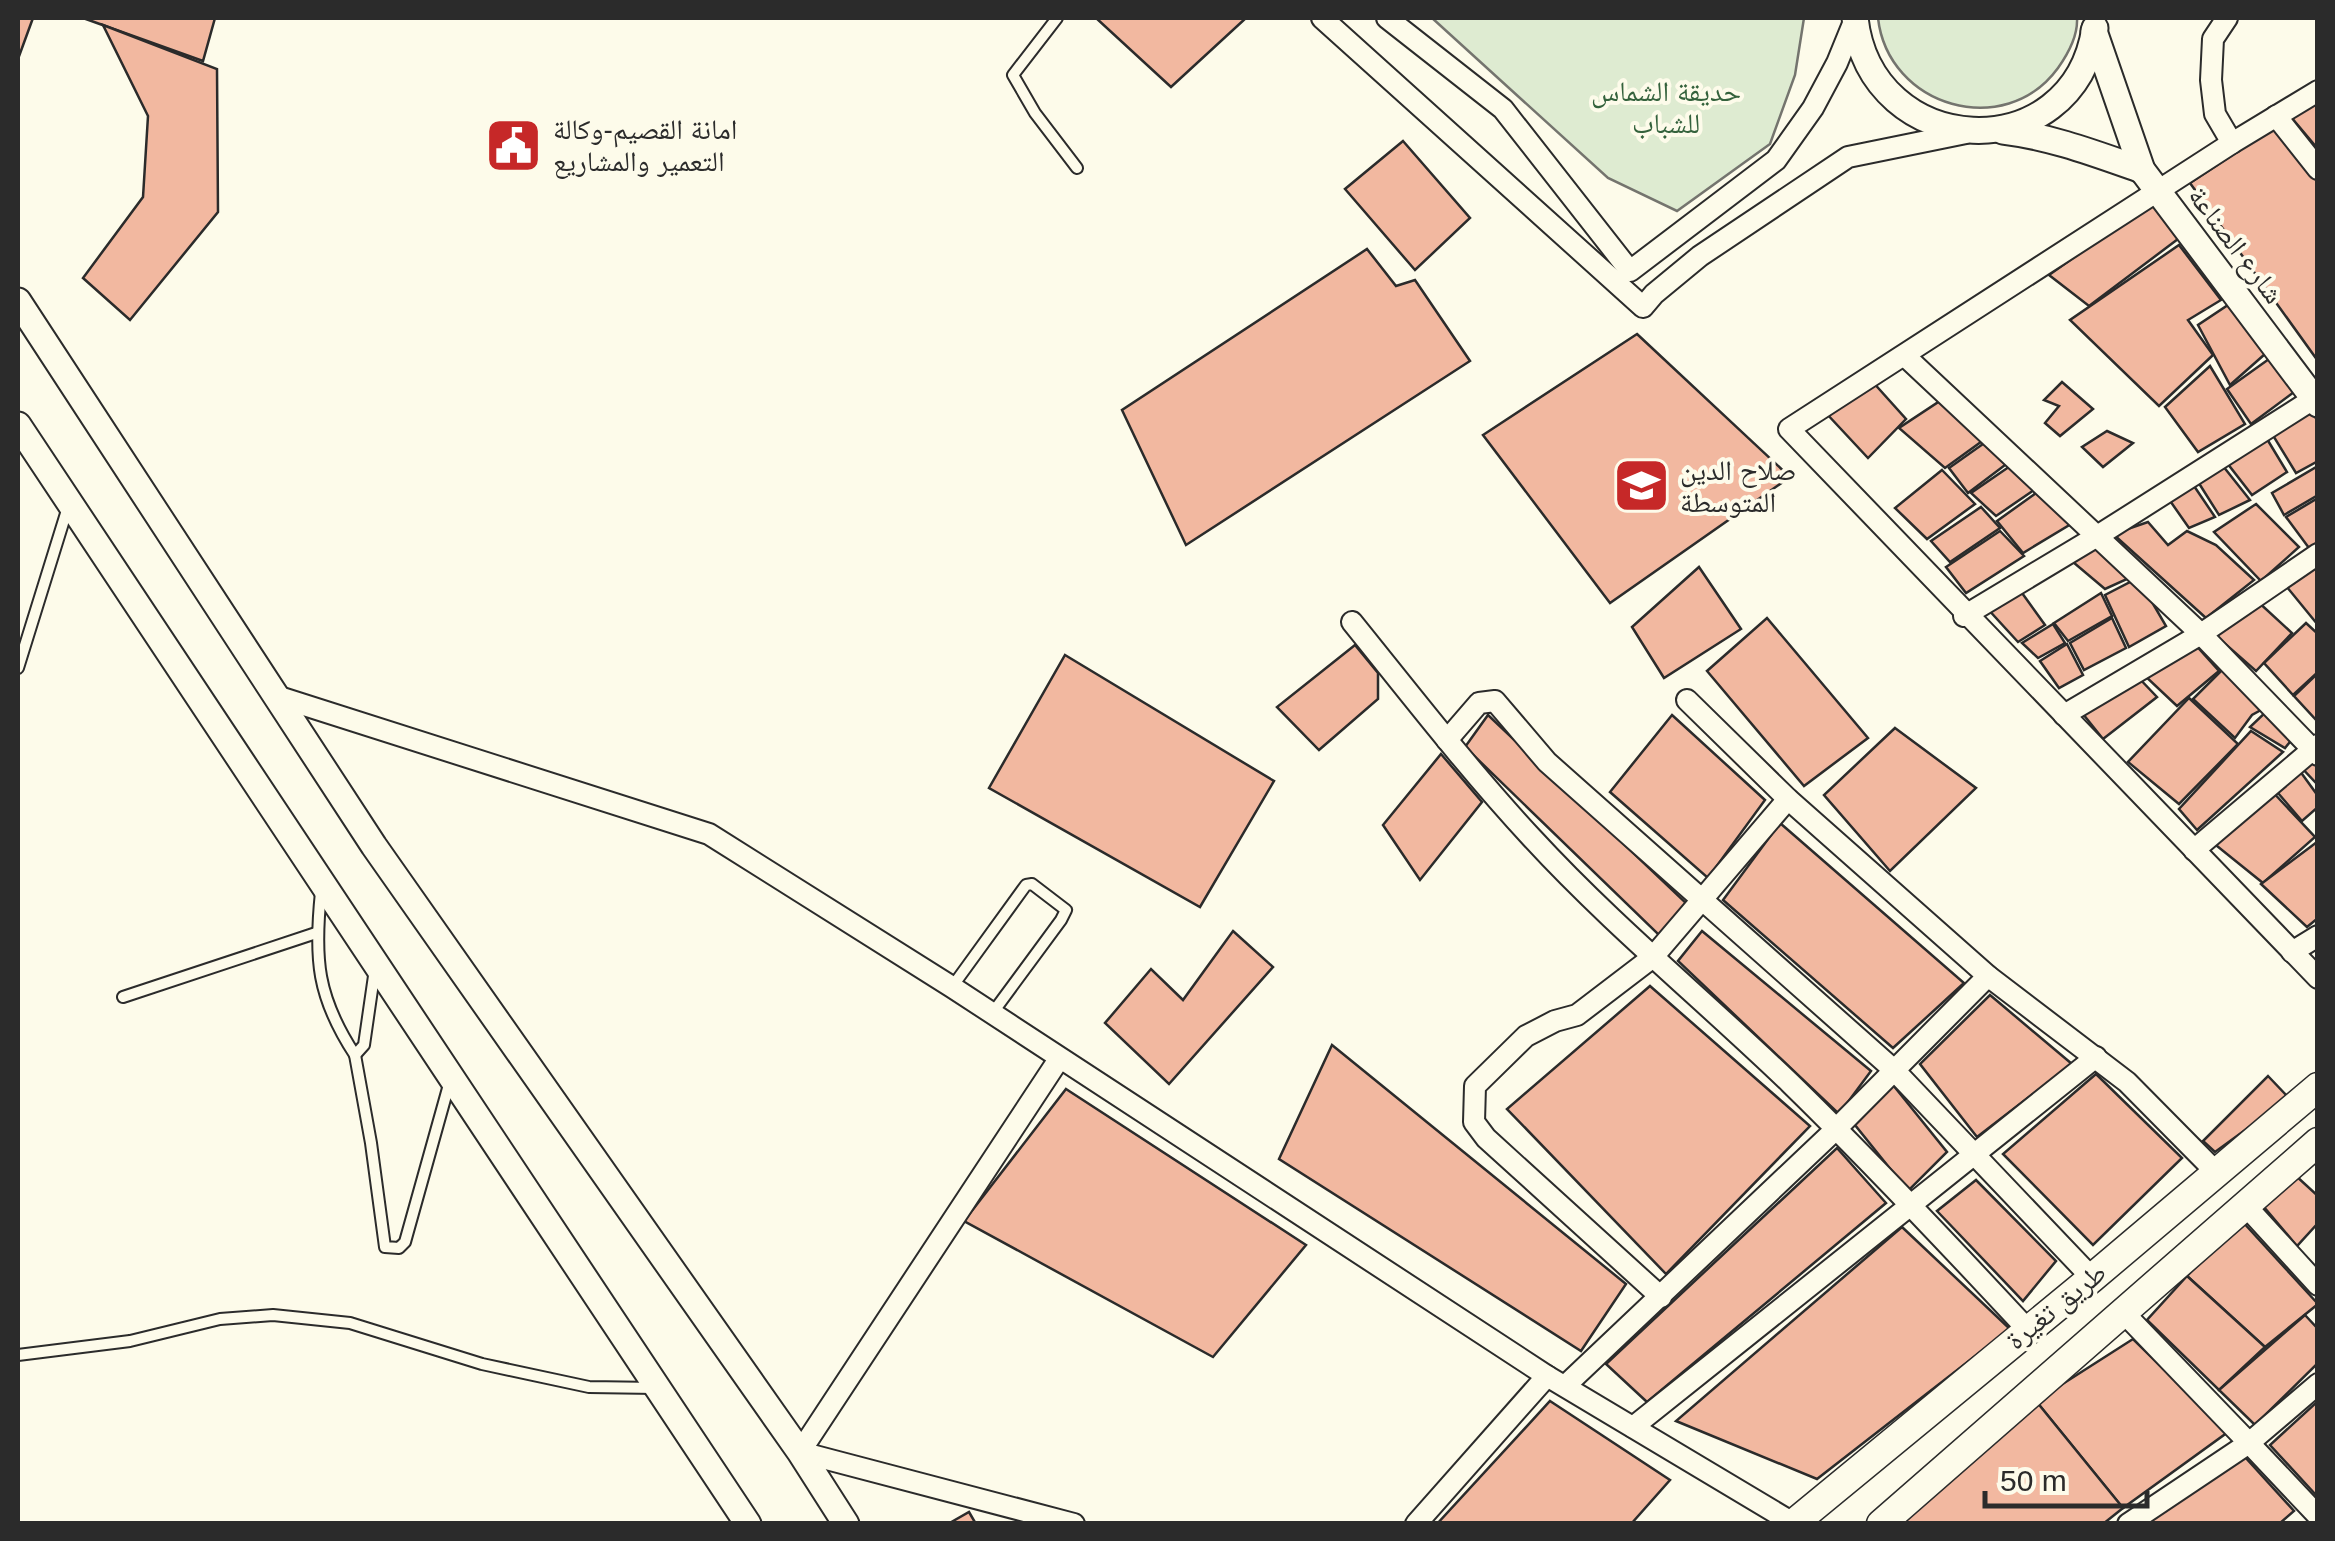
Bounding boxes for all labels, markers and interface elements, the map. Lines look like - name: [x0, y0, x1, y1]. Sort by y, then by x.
- park label: حديقة الشماس للشباب: [1591, 76, 1741, 139]
- place label: امانة القصيم-وكالة التعمير والمشاريع: [553, 114, 737, 179]
- public building icon: امانة القصيم-وكالة التعمير والمشاريع: [484, 115, 544, 175]
- street label: شارع الصناعة: [2181, 181, 2290, 310]
- place label: صلاح الدين المتوسطة: [1680, 455, 1797, 518]
- school or university icon: صلاح الدين المتوسطة: [1611, 456, 1671, 516]
- street label: طريق تغيرة: [2000, 1256, 2113, 1357]
- scale bar: [1985, 1446, 2148, 1508]
- text: 50 m: [2000, 1464, 2067, 1497]

